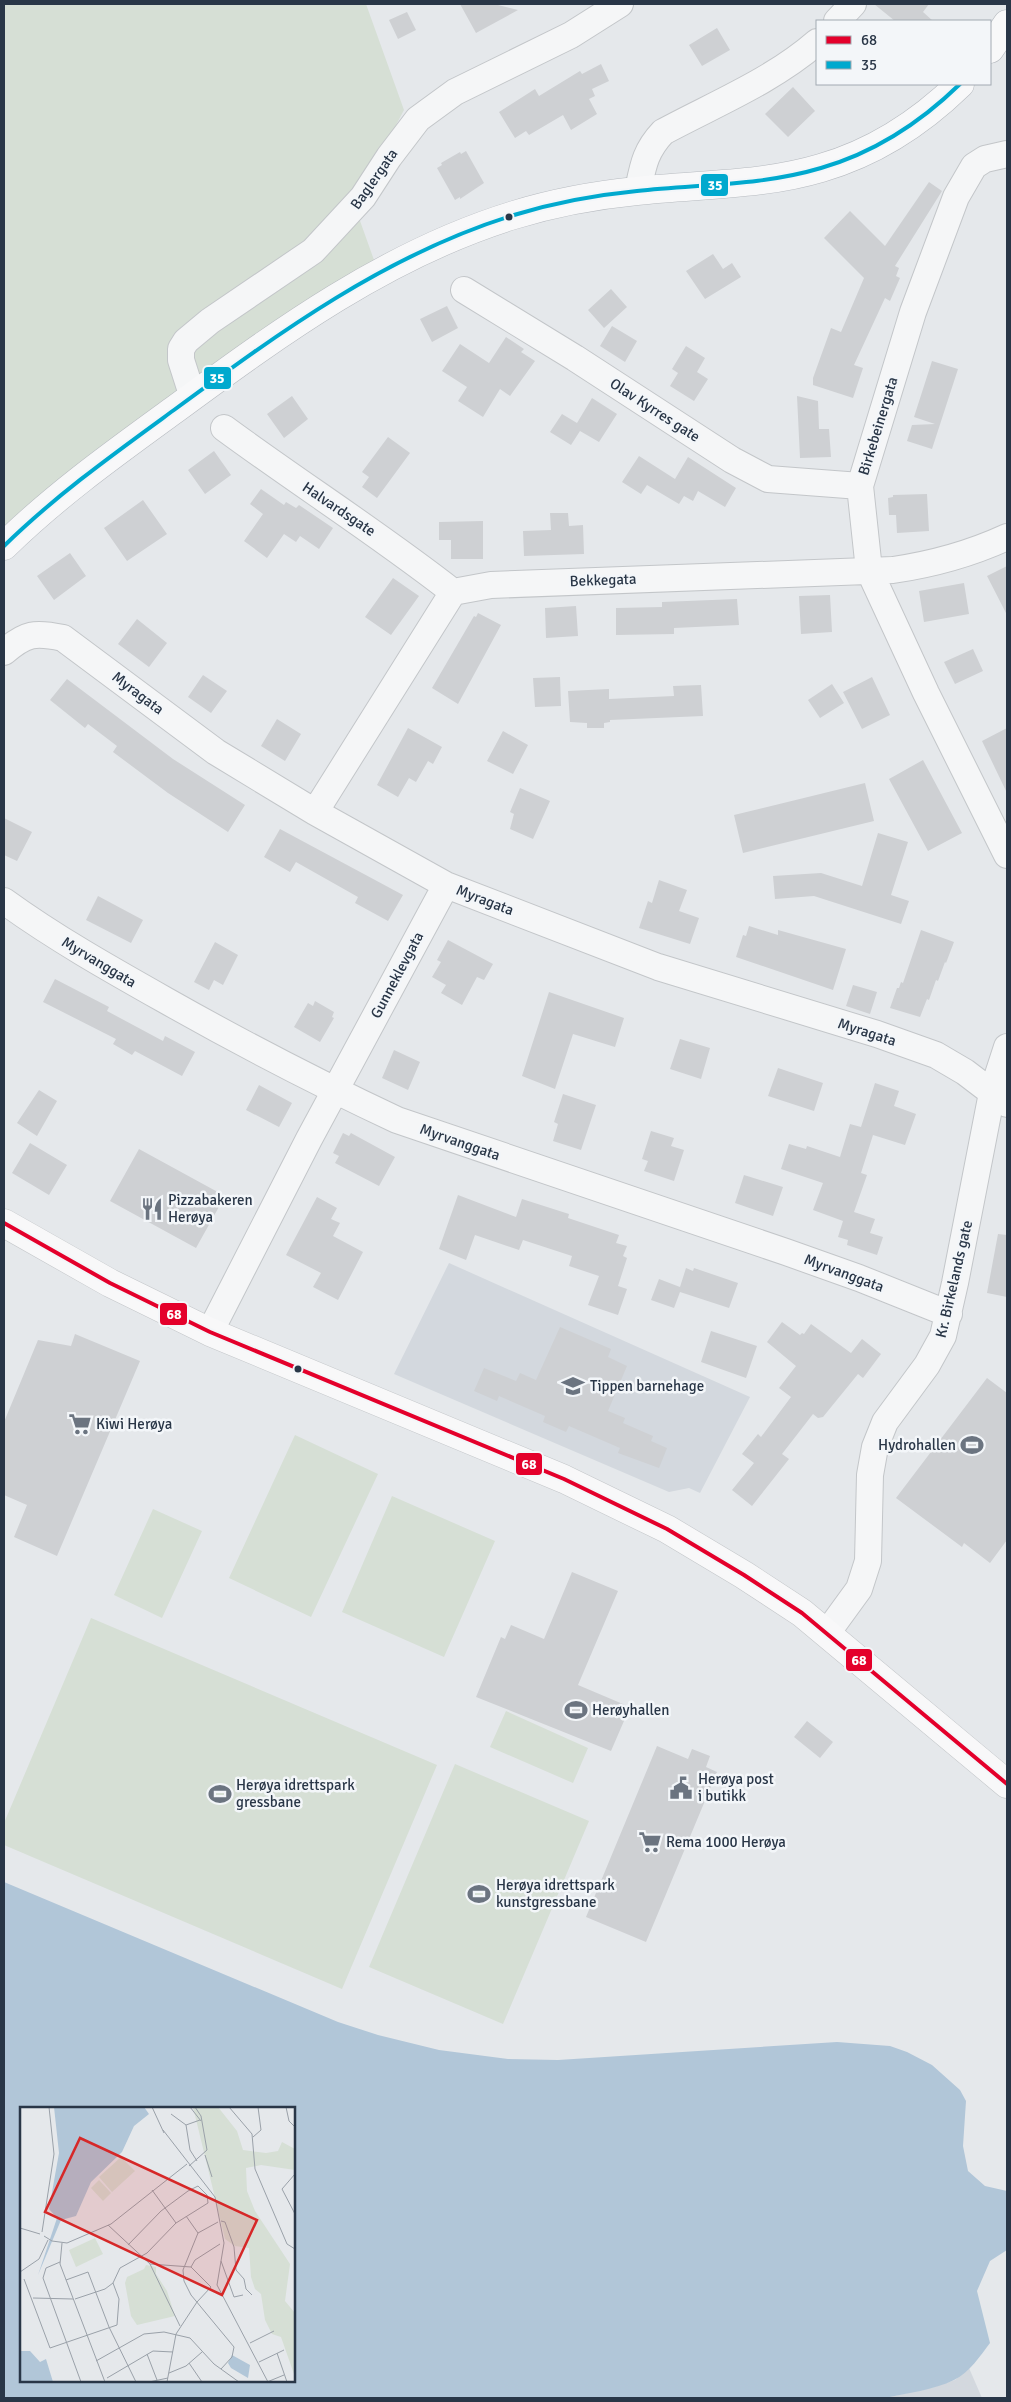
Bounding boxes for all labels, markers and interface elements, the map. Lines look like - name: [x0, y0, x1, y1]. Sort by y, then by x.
- legend: [816, 20, 991, 85]
- text: 68: [861, 31, 877, 49]
- text: 35: [861, 56, 877, 74]
- street label: Baglergata: [347, 145, 401, 213]
- line badge: 35: [700, 173, 729, 197]
- text: 35: [707, 177, 723, 194]
- unlabelled marker: [504, 212, 514, 222]
- line badge: 35: [203, 366, 232, 390]
- text: 35: [209, 370, 225, 387]
- street label: Olav Kyrres gate: [607, 374, 703, 446]
- street label: Birkebeinergata: [854, 375, 902, 477]
- street label: Halvardsgate: [299, 478, 379, 540]
- street label: Bekkegata: [569, 570, 637, 590]
- street label: Myragata: [108, 668, 168, 718]
- street label: Myragata: [454, 881, 516, 919]
- street label: Gunneklevgata: [367, 929, 427, 1021]
- street label: Myrvanggata: [58, 933, 140, 991]
- street label: Myragata: [836, 1014, 898, 1050]
- street label: Myrvanggata: [417, 1120, 503, 1164]
- place label: Pizzabakeren Herøya: [168, 1191, 253, 1226]
- restaurant icon: Pizzabakeren Herøya: [139, 1196, 165, 1222]
- street label: Kr. Birkelands gate: [932, 1218, 976, 1340]
- street label: Myrvanggata: [802, 1250, 886, 1296]
- line badge: 68: [159, 1302, 188, 1326]
- text: 68: [166, 1306, 182, 1323]
- unlabelled marker: [293, 1364, 303, 1374]
- school or university icon: Tippen barnehage: [560, 1373, 586, 1399]
- place label: Tippen barnehage: [590, 1377, 704, 1395]
- supermarket icon: Kiwi Herøya: [67, 1411, 93, 1437]
- place label: Kiwi Herøya: [96, 1415, 172, 1433]
- sports icon: Hydrohallen: [959, 1432, 985, 1458]
- place label: Hydrohallen: [878, 1436, 956, 1454]
- line badge: 68: [515, 1452, 543, 1476]
- text: 68: [521, 1456, 537, 1473]
- line badge: 68: [845, 1648, 873, 1672]
- text: 68: [851, 1652, 867, 1669]
- sports icon: Herøyhallen: [563, 1697, 589, 1723]
- place label: Herøyhallen: [592, 1701, 670, 1719]
- place label: Herøya post i butikk: [698, 1770, 774, 1805]
- public building icon: Herøya post i butikk: [668, 1775, 694, 1801]
- place label: Herøya idrettspark gressbane: [236, 1776, 355, 1811]
- sports icon: Herøya idrettspark gressbane: [207, 1781, 233, 1807]
- supermarket icon: Rema 1000 Herøya: [637, 1829, 663, 1855]
- place label: Rema 1000 Herøya: [666, 1833, 786, 1851]
- place label: Herøya idrettspark kunstgressbane: [496, 1876, 615, 1911]
- sports icon: Herøya idrettspark kunstgressbane: [466, 1881, 492, 1907]
- inset map: [20, 2107, 295, 2382]

